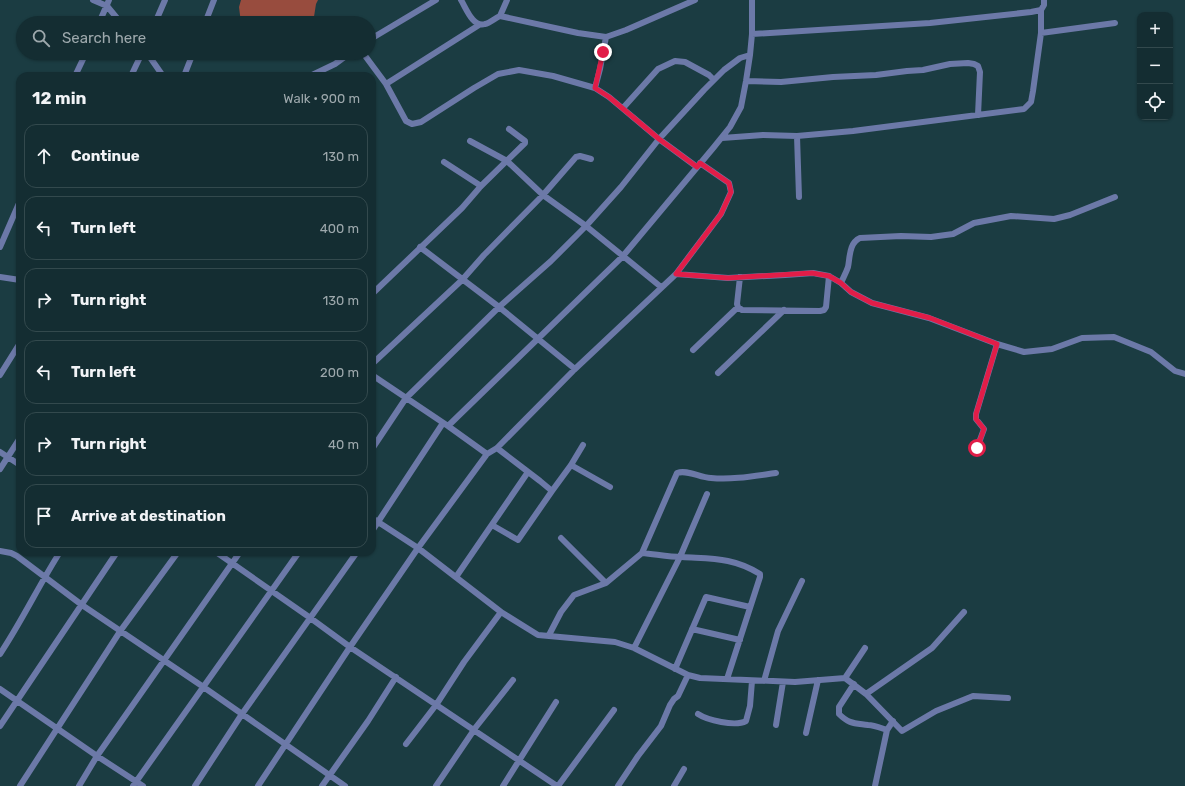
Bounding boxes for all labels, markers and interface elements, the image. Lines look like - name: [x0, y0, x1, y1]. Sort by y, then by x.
- map controls: [1137, 12, 1173, 120]
- button: +: [1137, 12, 1173, 48]
- search box: [16, 16, 376, 60]
- icon: search: [30, 27, 52, 49]
- text: Search here: [62, 29, 146, 47]
- route end: [594, 43, 612, 61]
- button: −: [1137, 48, 1173, 84]
- button: locate: [1137, 84, 1173, 120]
- text: 12 min: [32, 88, 87, 108]
- text: Walk · 900 m: [283, 91, 360, 106]
- icon: ahead: [33, 145, 55, 167]
- text: Continue: [71, 147, 140, 165]
- text: 130 m: [323, 149, 359, 164]
- icon: left: [33, 217, 55, 239]
- text: Turn left: [71, 219, 136, 237]
- text: 400 m: [320, 221, 359, 236]
- icon: right: [33, 289, 55, 311]
- text: Turn right: [71, 291, 146, 309]
- text: 130 m: [323, 293, 359, 308]
- icon: left: [33, 361, 55, 383]
- text: Turn left: [71, 363, 136, 381]
- text: 200 m: [320, 365, 359, 380]
- icon: right: [33, 433, 55, 455]
- text: Turn right: [71, 435, 146, 453]
- text: 40 m: [328, 437, 359, 452]
- route start: [968, 439, 986, 457]
- icon: arrive: [33, 505, 55, 527]
- text: Arrive at destination: [71, 507, 226, 525]

